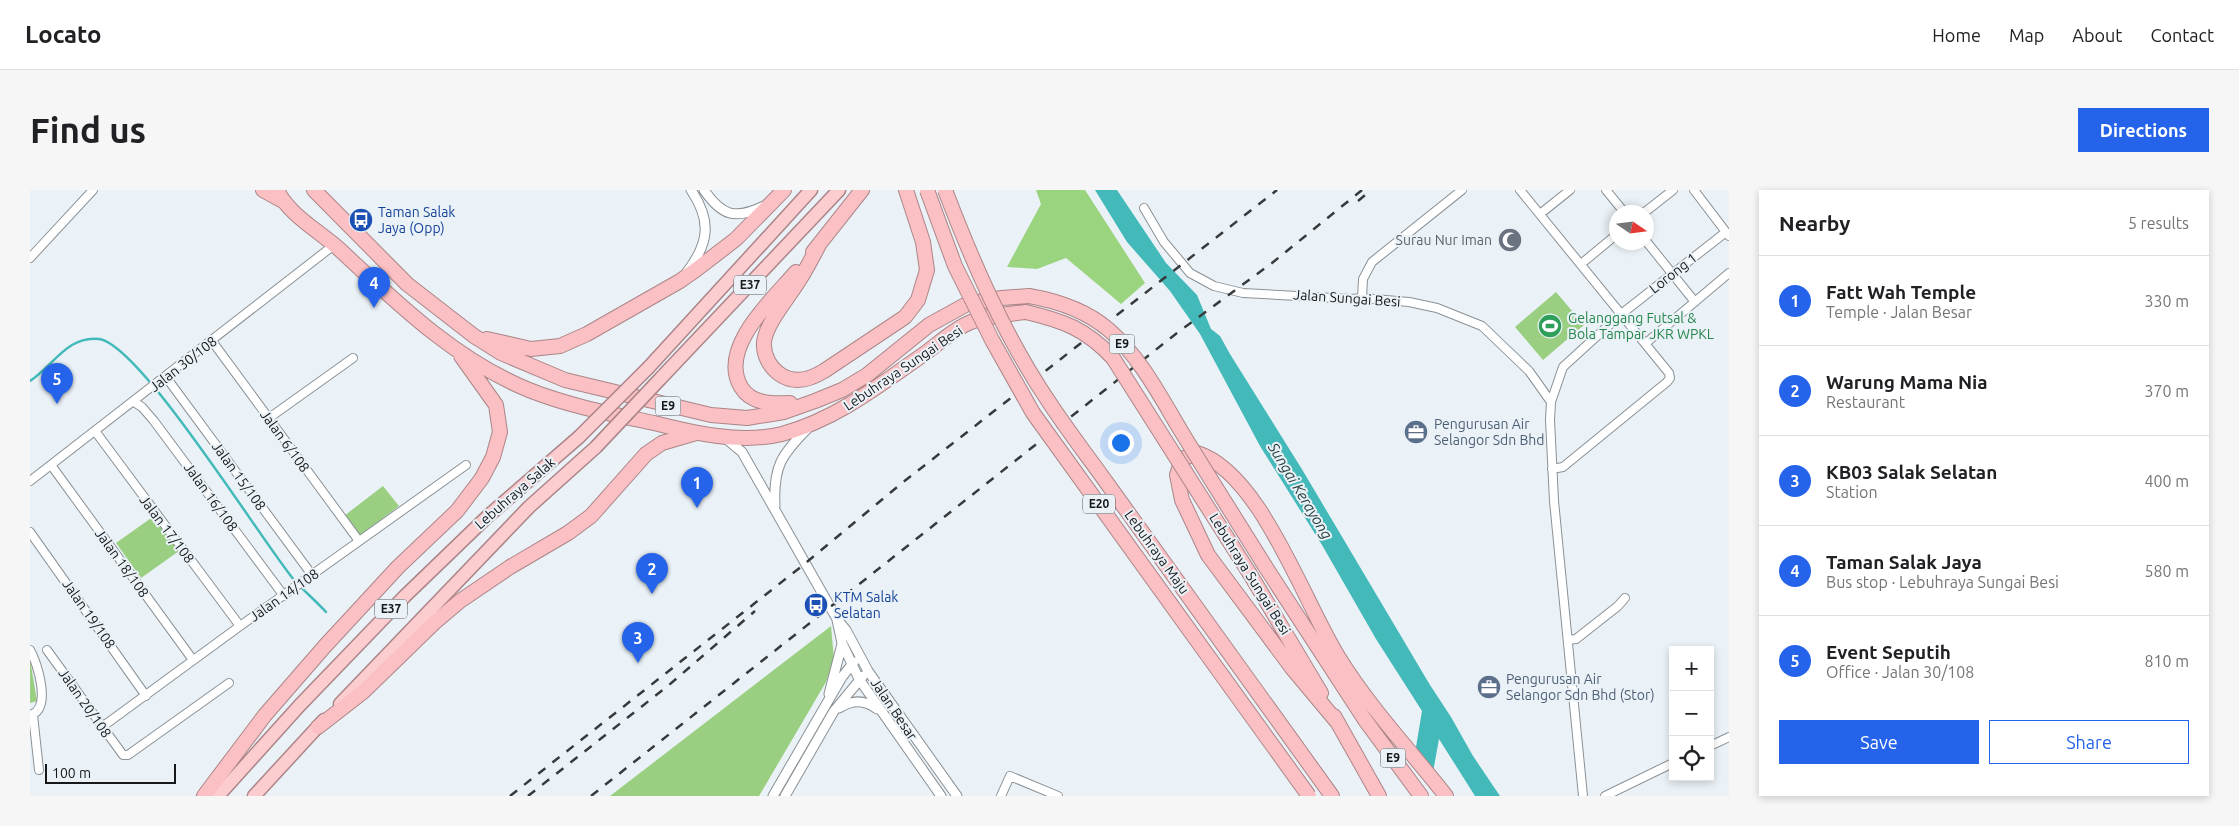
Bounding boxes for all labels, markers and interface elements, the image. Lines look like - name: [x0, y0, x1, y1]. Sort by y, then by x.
- text: Locato: [25, 21, 101, 48]
- text: Home: [1932, 25, 1981, 45]
- text: Map: [2009, 25, 2044, 45]
- text: About: [2072, 25, 2122, 45]
- text: Contact: [2150, 25, 2214, 45]
- button: Directions: [2078, 108, 2209, 152]
- text: Find us: [30, 110, 146, 150]
- place label: Taman Salak Jaya (Opp): [378, 204, 455, 236]
- north arrow: [1609, 205, 1654, 250]
- bus stop icon: Taman Salak Jaya (Opp): [348, 207, 374, 233]
- text: Nearby: [1779, 211, 1850, 235]
- text: 5 results: [2128, 214, 2189, 232]
- mosque icon: Surau Nur Iman: [1497, 227, 1523, 253]
- place label: Surau Nur Iman: [1396, 232, 1492, 248]
- street label: Lorong 1: [1646, 249, 1700, 297]
- pin: 4: [358, 267, 390, 308]
- road number: E37: [734, 276, 766, 294]
- text: Fatt Wah Temple: [1826, 281, 1976, 303]
- street label: Jalan Sungai Besi: [1293, 286, 1401, 310]
- text: 1: [1790, 292, 1800, 310]
- text: 330 m: [2144, 292, 2189, 310]
- text: Temple · Jalan Besar: [1826, 303, 1972, 321]
- place label: Gelanggang Futsal & Bola Tampar JKR WPKL: [1568, 310, 1714, 342]
- sports icon: Gelanggang Futsal & Bola Tampar JKR WPKL: [1537, 313, 1563, 339]
- street label: Lebuhraya Sungai Besi: [841, 322, 965, 414]
- street label: Jalan 30/108: [146, 333, 220, 395]
- road number: E9: [1110, 334, 1134, 354]
- pin: 5: [41, 363, 73, 404]
- text: Warung Mama Nia: [1826, 371, 1988, 393]
- text: 2: [1790, 382, 1800, 400]
- text: 370 m: [2144, 382, 2189, 400]
- text: Restaurant: [1826, 393, 1905, 411]
- road number: E9: [656, 397, 680, 416]
- street label: Jalan 6/108: [257, 407, 313, 475]
- place label: Pengurusan Air Selangor Sdn Bhd: [1434, 416, 1545, 448]
- office icon: Pengurusan Air Selangor Sdn Bhd: [1403, 419, 1429, 445]
- your location: [1108, 430, 1134, 456]
- street label: Jalan 15/108: [209, 439, 269, 513]
- water label: Sungai Kerayong: [1265, 439, 1336, 542]
- street label: Lebuhraya Salak: [472, 454, 558, 532]
- street label: Jalan 16/108: [181, 460, 241, 534]
- text: KB03 Salak Selatan: [1826, 461, 1997, 483]
- pin: 1: [681, 467, 713, 508]
- text: 3: [1790, 472, 1800, 490]
- text: 400 m: [2144, 472, 2189, 490]
- text: Station: [1826, 483, 1878, 501]
- street label: Jalan 17/108: [136, 492, 198, 566]
- road number: E20: [1083, 494, 1115, 514]
- street label: Lebuhraya Maju: [1121, 507, 1193, 597]
- street label: Lebuhraya Sungai Besi: [1206, 510, 1294, 638]
- street label: Jalan 18/108: [92, 526, 152, 600]
- text: Taman Salak Jaya: [1826, 551, 1982, 573]
- pin: 2: [636, 553, 668, 594]
- text: 4: [1790, 562, 1800, 580]
- text: 580 m: [2144, 562, 2189, 580]
- street label: Jalan 14/108: [246, 565, 322, 625]
- text: Bus stop · Lebuhraya Sungai Besi: [1826, 573, 2059, 591]
- street label: Jalan 19/108: [59, 576, 119, 652]
- place label: KTM Salak Selatan: [834, 589, 898, 621]
- bus stop icon: KTM Salak Selatan: [803, 592, 829, 618]
- road number: E37: [375, 599, 407, 618]
- pin: 3: [622, 622, 654, 663]
- text: Event Seputih: [1826, 641, 1951, 663]
- map controls: [1669, 646, 1714, 781]
- button: +: [1669, 646, 1714, 691]
- text: 5: [1790, 652, 1800, 670]
- text: 810 m: [2144, 652, 2189, 670]
- text: Office · Jalan 30/108: [1826, 663, 1974, 681]
- street label: Jalan 20/108: [55, 665, 115, 741]
- place label: Pengurusan Air Selangor Sdn Bhd (Stor): [1506, 671, 1655, 703]
- office icon: Pengurusan Air Selangor Sdn Bhd (Stor): [1476, 674, 1502, 700]
- street label: Jalan Besar: [867, 675, 921, 744]
- button: −: [1669, 691, 1714, 736]
- button: Save: [1779, 720, 1979, 764]
- button: Share: [1989, 720, 2189, 764]
- button: locate: [1669, 736, 1714, 781]
- road number: E9: [1380, 748, 1406, 768]
- scale bar: [45, 761, 176, 784]
- text: 100 m: [52, 765, 91, 781]

